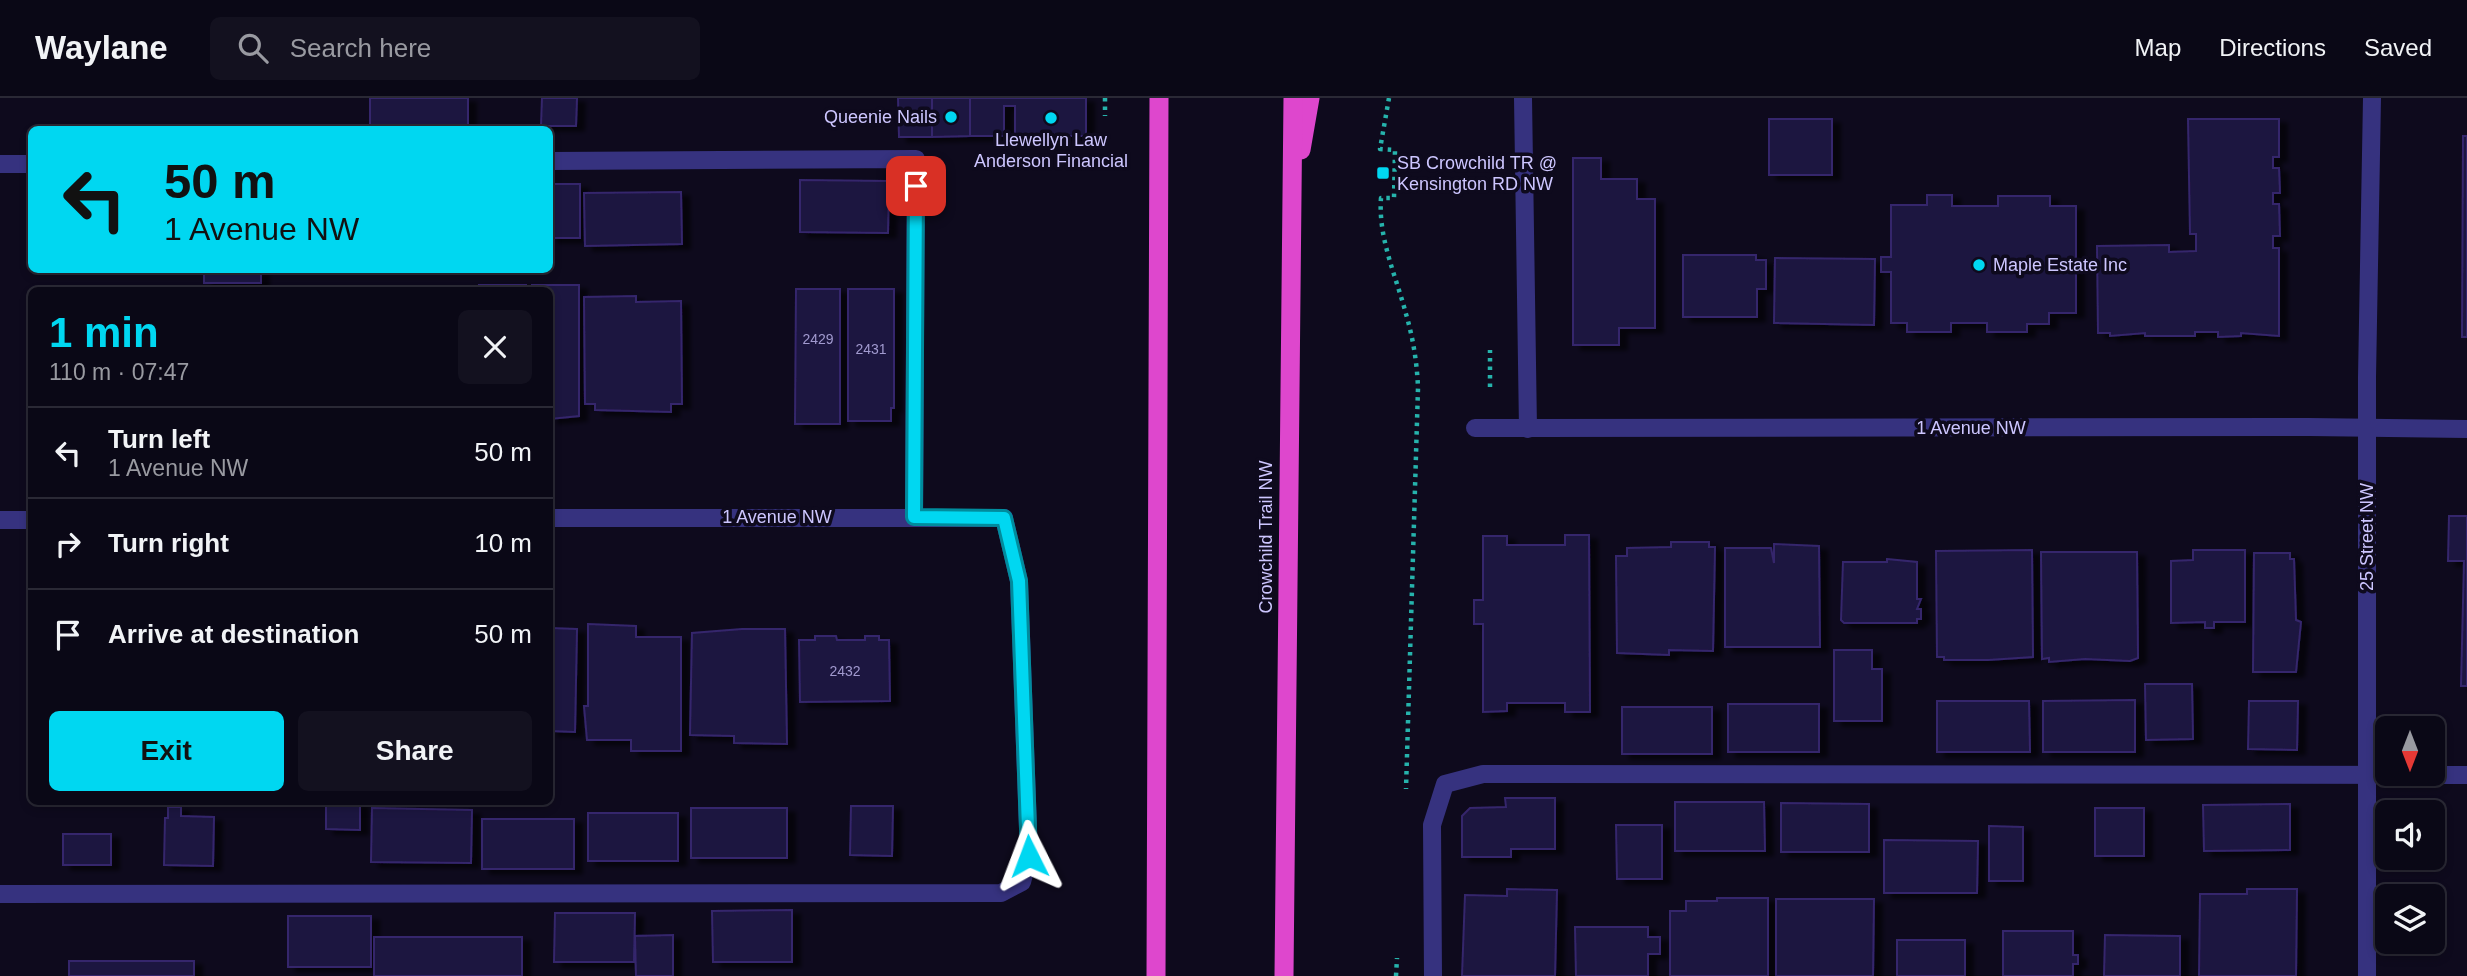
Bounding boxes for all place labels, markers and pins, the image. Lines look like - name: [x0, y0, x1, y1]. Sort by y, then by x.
- place label: Queenie Nails: [824, 107, 937, 127]
- marker: Queenie Nails: [943, 109, 959, 125]
- marker: Llewellyn Law Anderson Financial: [1043, 110, 1059, 126]
- place label: Llewellyn Law Anderson Financial: [974, 130, 1128, 171]
- place label: SB Crowchild TR @ Kensington RD NW: [1397, 153, 1557, 194]
- pin: [886, 156, 946, 216]
- marker: SB Crowchild TR @ Kensington RD NW: [1375, 165, 1391, 181]
- place label: Maple Estate Inc: [1993, 255, 2127, 275]
- marker: Maple Estate Inc: [1971, 257, 1987, 273]

